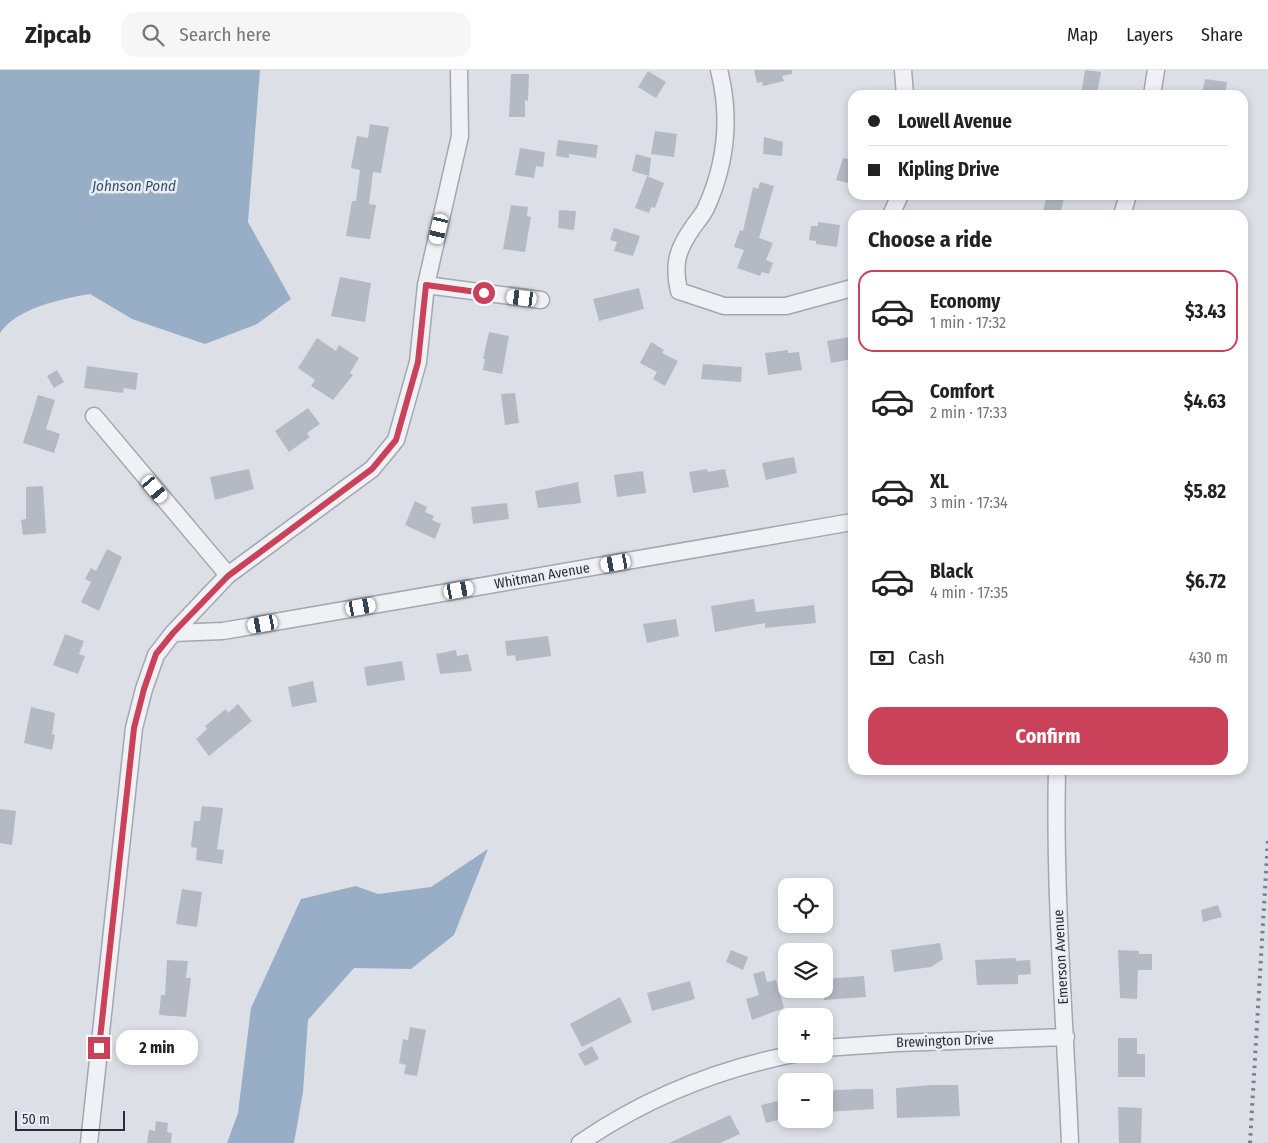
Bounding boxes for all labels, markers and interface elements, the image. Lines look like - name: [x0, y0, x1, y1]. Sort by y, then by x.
- search box: [121, 12, 471, 57]
- text: Zipcab: [25, 21, 91, 49]
- icon: search: [139, 21, 167, 49]
- text: Search here: [179, 23, 271, 46]
- text: Map: [1067, 24, 1098, 46]
- text: Layers: [1126, 24, 1173, 46]
- text: Share: [1201, 24, 1243, 46]
- text: Lowell Avenue: [898, 110, 1012, 133]
- text: Kipling Drive: [898, 158, 999, 181]
- water label: Johnson Pond: [91, 177, 176, 195]
- car: [428, 213, 449, 245]
- text: Choose a ride: [868, 226, 992, 253]
- route start: [473, 282, 495, 304]
- car: [506, 289, 537, 307]
- icon: car: [870, 289, 915, 334]
- text: Economy: [930, 290, 1000, 313]
- text: $3.43: [1185, 300, 1226, 323]
- text: 1 min · 17:32: [930, 313, 1006, 332]
- icon: car: [870, 379, 915, 424]
- text: Comfort: [930, 380, 994, 403]
- text: $4.63: [1184, 390, 1226, 413]
- text: 2 min · 17:33: [930, 403, 1007, 422]
- icon: car: [870, 469, 915, 514]
- text: XL: [930, 470, 949, 493]
- car: [139, 473, 170, 505]
- text: $5.82: [1184, 480, 1226, 503]
- text: 3 min · 17:34: [930, 493, 1008, 512]
- car: [599, 553, 632, 573]
- street label: Whitman Avenue: [493, 559, 591, 593]
- icon: car: [870, 559, 915, 604]
- text: Black: [930, 560, 973, 583]
- text: $6.72: [1185, 570, 1226, 593]
- car: [442, 580, 475, 600]
- text: 4 min · 17:35: [930, 583, 1008, 602]
- car: [344, 597, 377, 617]
- car: [246, 614, 279, 634]
- icon: cash: [868, 644, 896, 672]
- text: Cash: [908, 646, 945, 669]
- text: 430 m: [1189, 648, 1228, 667]
- button: Confirm: [868, 707, 1228, 765]
- map controls: [778, 878, 833, 1128]
- button: locate: [778, 878, 833, 933]
- street label: Emerson Avenue: [1050, 909, 1072, 1005]
- button: layers: [778, 943, 833, 998]
- button: +: [778, 1008, 833, 1063]
- callout: 2 min: [116, 1030, 199, 1066]
- street label: Brewington Drive: [896, 1031, 994, 1051]
- route end: [88, 1037, 110, 1059]
- text: 2 min: [139, 1038, 175, 1057]
- button: −: [778, 1073, 833, 1128]
- scale bar: [15, 1108, 125, 1131]
- text: 50 m: [22, 1111, 50, 1128]

